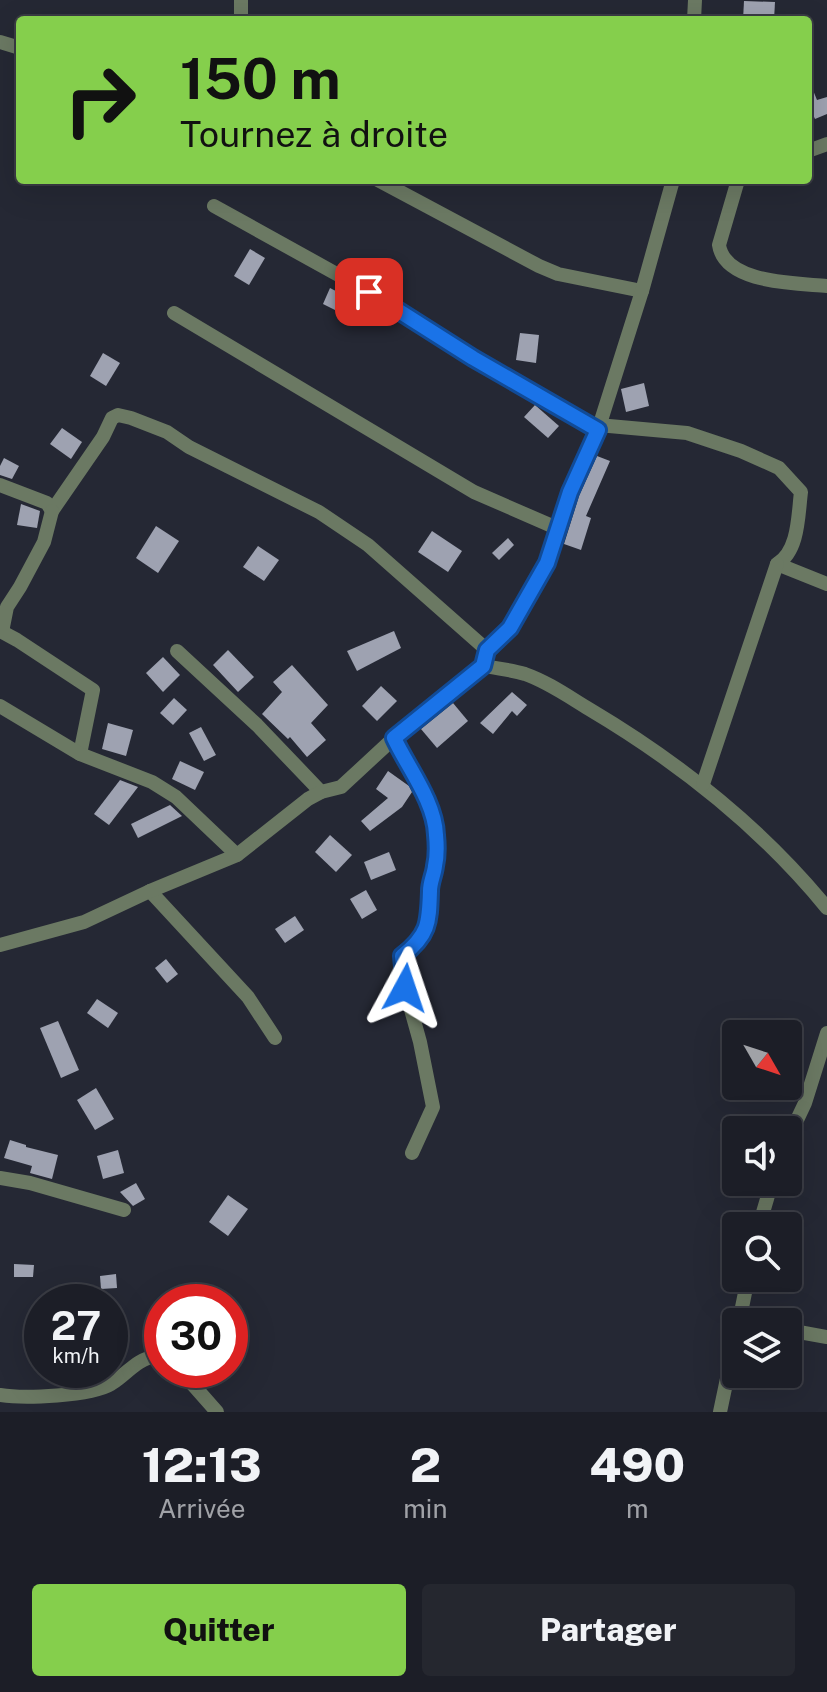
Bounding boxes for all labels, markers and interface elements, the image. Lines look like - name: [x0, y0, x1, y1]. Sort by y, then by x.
- text: 150 m: [180, 46, 341, 112]
- icon: right: [48, 48, 152, 152]
- text: Tournez à droite: [180, 113, 448, 155]
- pin: [335, 258, 403, 326]
- icon: arrive: [347, 270, 391, 314]
- position arrow: [363, 946, 447, 1030]
- north arrow: [722, 1020, 802, 1100]
- map controls: [722, 1020, 802, 1388]
- button: sound: [722, 1116, 802, 1196]
- button: search: [722, 1212, 802, 1292]
- speed limit sign: 30: [144, 1284, 248, 1388]
- text: 27: [51, 1302, 101, 1349]
- button: layers: [722, 1308, 802, 1388]
- text: km/h: [52, 1344, 100, 1368]
- text: 12:13: [142, 1436, 262, 1493]
- text: 2: [410, 1436, 441, 1493]
- text: 490: [589, 1436, 685, 1493]
- text: Arrivée: [158, 1493, 245, 1524]
- text: min: [403, 1493, 447, 1524]
- text: m: [626, 1493, 648, 1524]
- button: Quitter: [32, 1584, 406, 1676]
- button: Partager: [422, 1584, 795, 1676]

